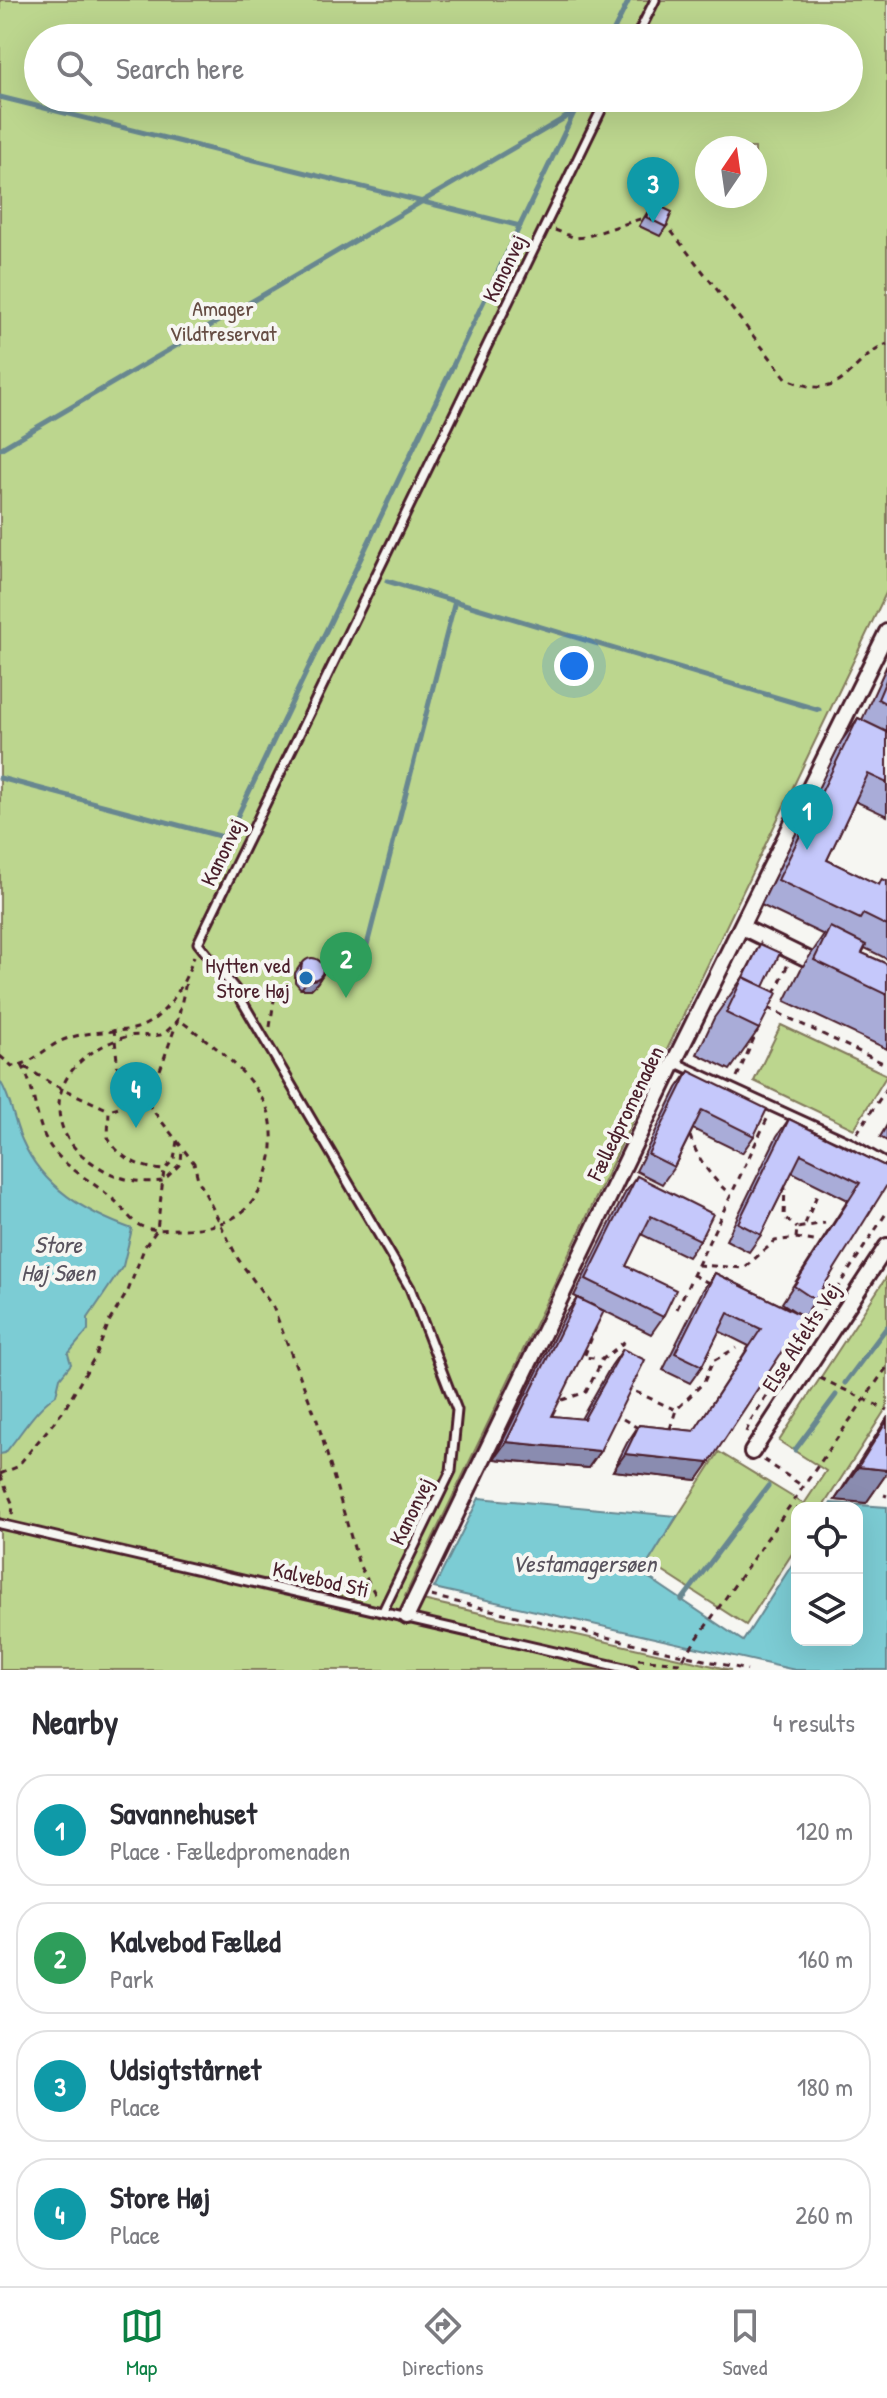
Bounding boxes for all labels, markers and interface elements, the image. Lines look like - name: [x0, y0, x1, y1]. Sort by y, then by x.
- search box: [24, 24, 863, 112]
- icon: search: [52, 46, 96, 90]
- text: Search here: [116, 48, 244, 88]
- north arrow: [695, 136, 767, 208]
- pin: 3: [627, 157, 679, 223]
- street label: Kanonvej: [475, 229, 533, 307]
- park label: Amager Vildtreservat: [169, 293, 277, 348]
- your location: [554, 646, 594, 686]
- pin: 1: [781, 784, 833, 850]
- street label: Kanonvej: [193, 813, 251, 891]
- pin: 2: [320, 932, 372, 998]
- place label: Hytten ved Store Høj: [205, 950, 290, 1005]
- marker: Hytten ved Store Høj: [297, 969, 315, 987]
- street label: Fælledpromenaden: [579, 1041, 671, 1186]
- pin: 4: [110, 1062, 162, 1128]
- water label: Store Høj Søen: [21, 1228, 97, 1288]
- street label: Else Alfelts Vej: [755, 1277, 847, 1397]
- street label: Kanonvej: [382, 1472, 440, 1550]
- map controls: [791, 1502, 863, 1646]
- button: locate: [791, 1502, 863, 1574]
- water label: Vestamagersøen: [512, 1547, 659, 1580]
- street label: Kalvebod Sti: [270, 1553, 372, 1605]
- button: layers: [791, 1574, 863, 1646]
- text: Nearby: [32, 1699, 118, 1745]
- text: 4 results: [773, 1705, 855, 1740]
- text: Savannehuset: [110, 1793, 257, 1833]
- text: 1: [55, 1813, 65, 1848]
- text: 120 m: [796, 1813, 853, 1848]
- text: Place · Fælledpromenaden: [110, 1833, 350, 1868]
- text: Kalvebod Fælled: [110, 1921, 281, 1961]
- text: 2: [54, 1941, 66, 1976]
- text: 160 m: [798, 1941, 853, 1976]
- text: Park: [110, 1961, 154, 1996]
- text: Udsigtstårnet: [110, 2049, 261, 2089]
- text: 3: [54, 2069, 66, 2104]
- text: 180 m: [797, 2069, 853, 2104]
- text: Place: [110, 2089, 160, 2124]
- text: Store Høj: [110, 2177, 210, 2217]
- text: 4: [55, 2197, 65, 2232]
- text: 260 m: [795, 2197, 853, 2232]
- text: Place: [110, 2217, 160, 2252]
- tab: Map: [120, 2304, 164, 2382]
- tab: Directions: [403, 2304, 484, 2382]
- tab: Saved: [723, 2304, 767, 2382]

